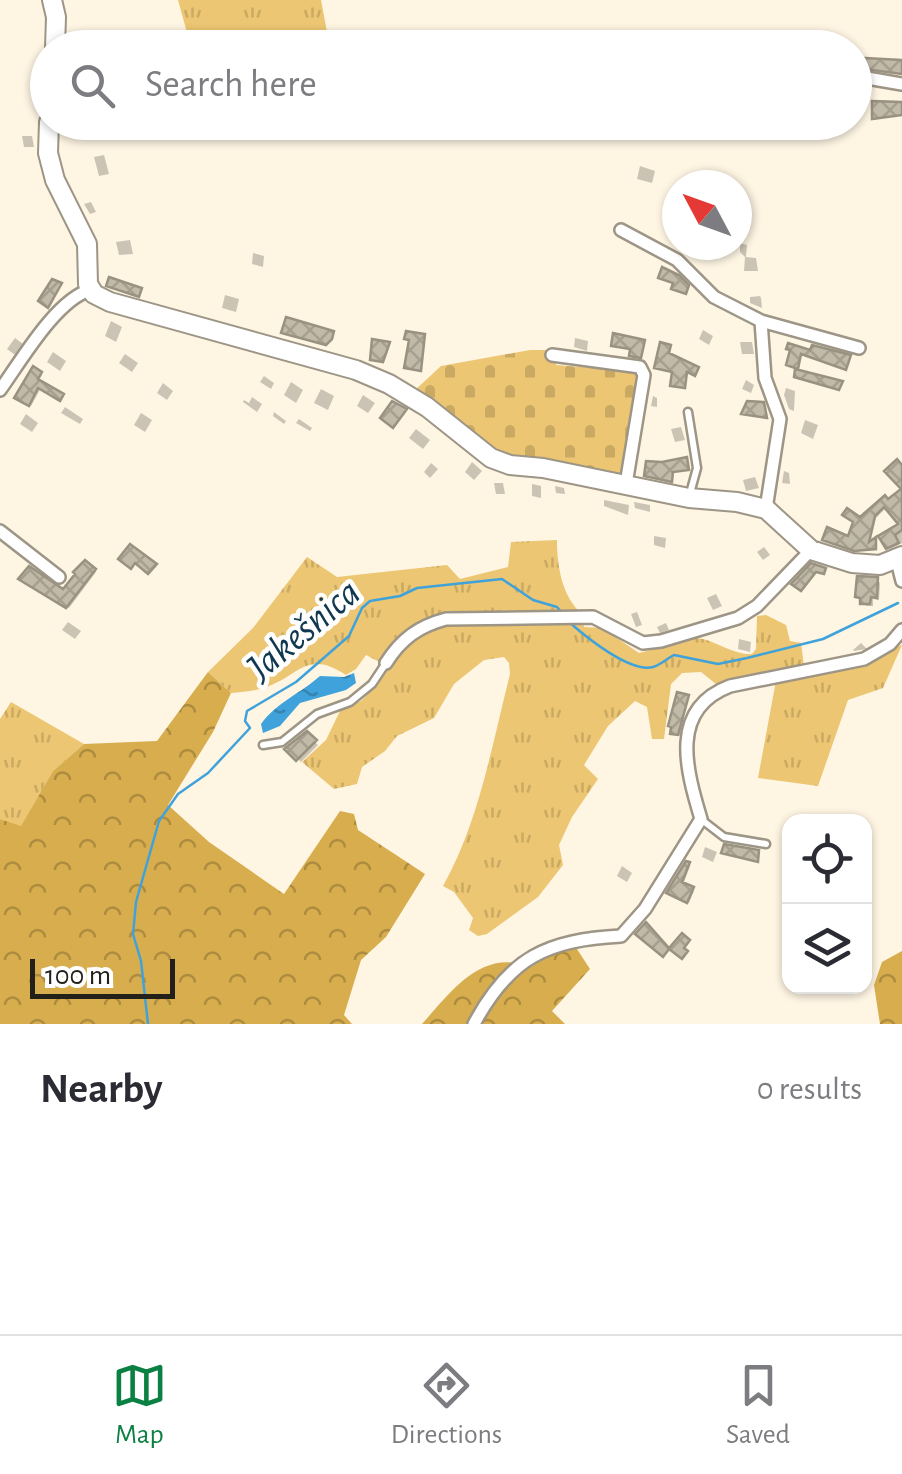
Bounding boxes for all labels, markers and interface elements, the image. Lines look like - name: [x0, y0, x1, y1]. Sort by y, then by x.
- search box: [30, 30, 872, 140]
- icon: search: [65, 58, 120, 113]
- text: Search here: [145, 66, 317, 104]
- north arrow: [662, 170, 752, 260]
- water label: Jakešnica: [239, 572, 368, 689]
- map controls: [782, 814, 872, 994]
- button: locate: [782, 814, 872, 904]
- button: layers: [782, 904, 872, 994]
- scale bar: [30, 954, 175, 998]
- text: 100 m: [45, 962, 111, 990]
- text: Nearby: [40, 1068, 163, 1110]
- text: 0 results: [757, 1073, 862, 1105]
- tab: Map: [112, 1358, 167, 1452]
- tab: Directions: [391, 1358, 502, 1452]
- tab: Saved: [726, 1358, 790, 1452]

